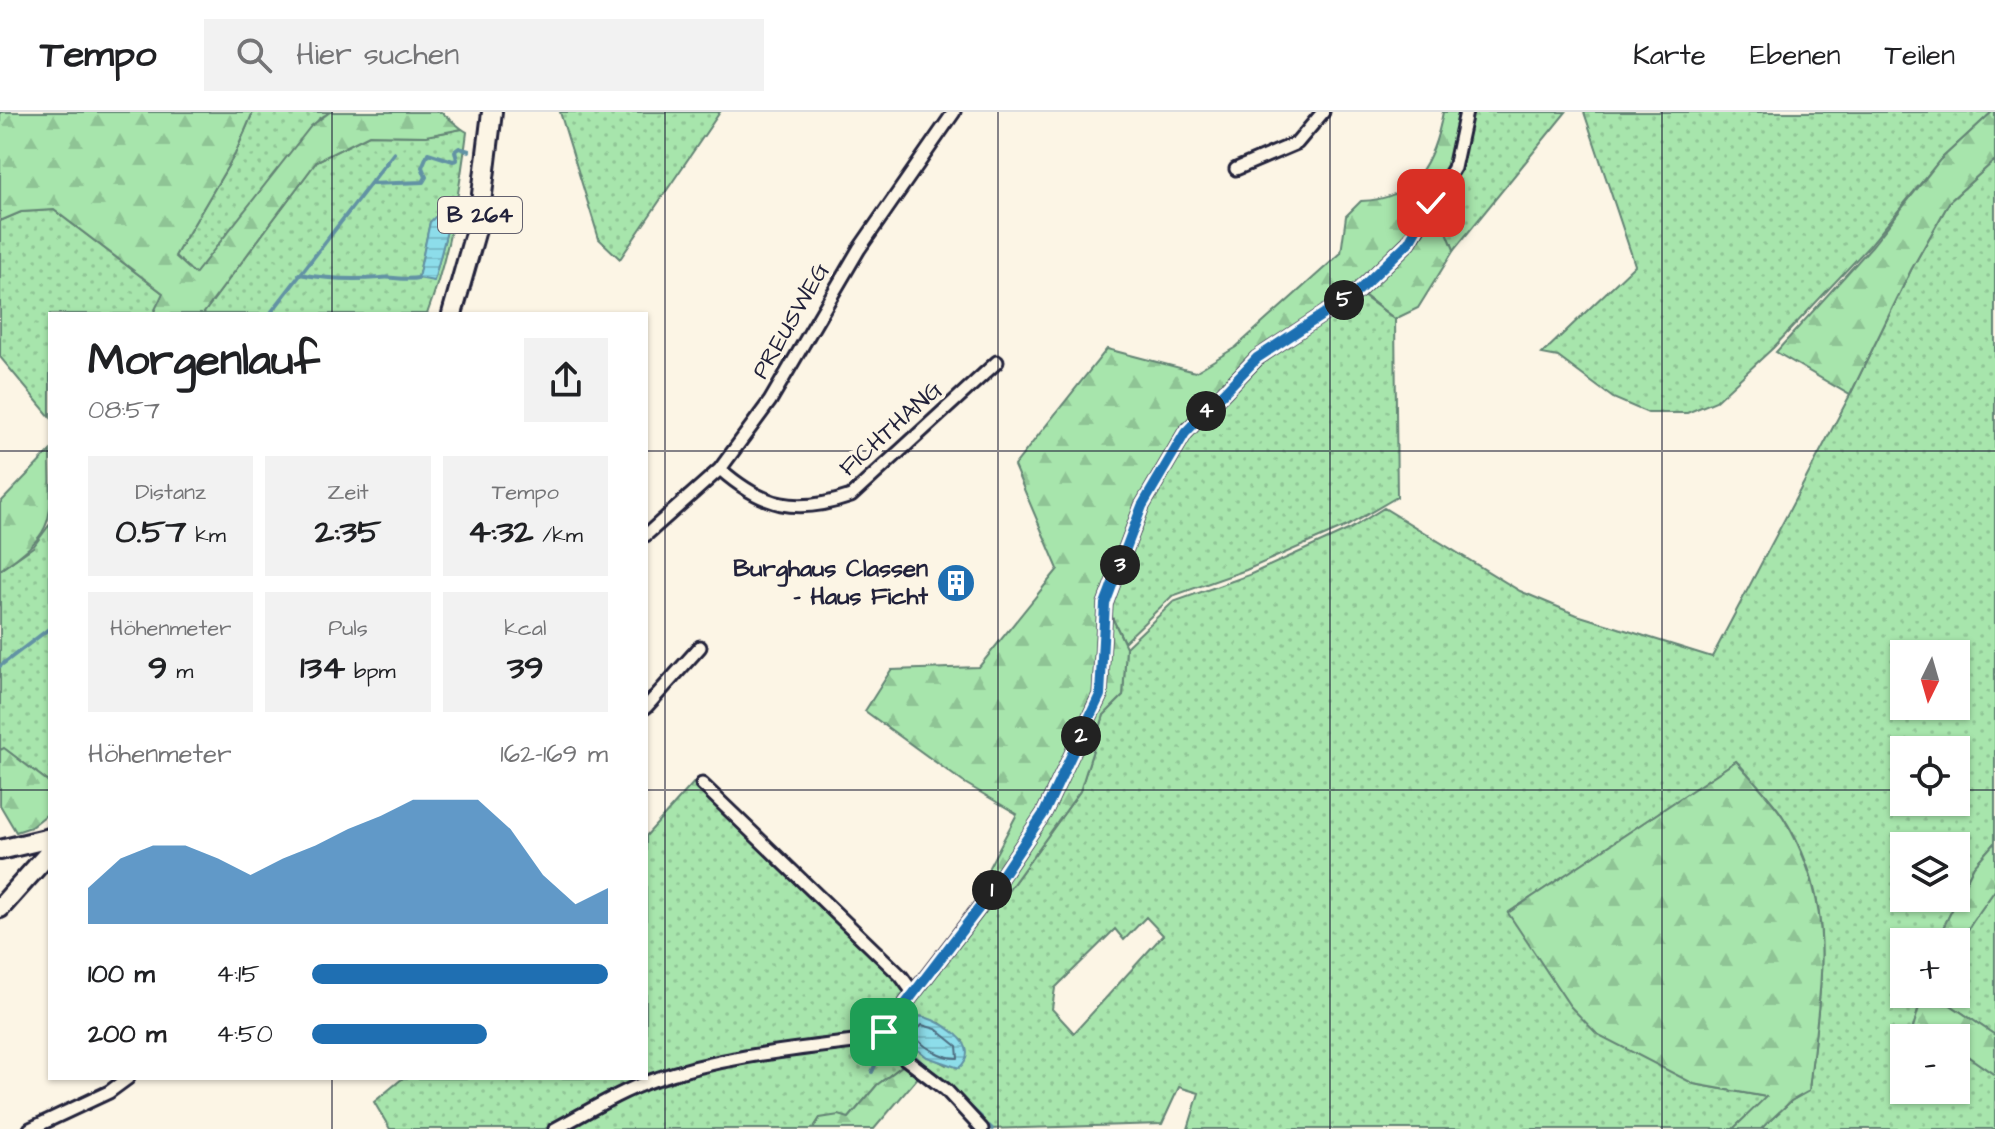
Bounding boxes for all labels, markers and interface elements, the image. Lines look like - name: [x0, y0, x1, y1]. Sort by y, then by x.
- search box: [204, 19, 764, 91]
- text: Tempo: [40, 29, 156, 81]
- icon: search: [232, 33, 276, 77]
- text: Hier suchen: [296, 34, 459, 76]
- text: Karte: [1633, 36, 1706, 75]
- text: Ebenen: [1750, 36, 1841, 75]
- text: Teilen: [1885, 36, 1955, 75]
- pin: [1397, 169, 1465, 237]
- icon: check: [1409, 181, 1453, 225]
- road number: B 264: [438, 197, 522, 233]
- street label: PREUSWEG: [744, 256, 838, 385]
- pin: 5: [1324, 280, 1364, 320]
- text: 5: [1336, 284, 1352, 315]
- text: Morgenlauf: [88, 331, 320, 392]
- button: share: [524, 338, 608, 422]
- street label: FICHTHANG: [832, 373, 950, 485]
- pin: 4: [1186, 391, 1226, 431]
- text: 08:57: [88, 392, 160, 428]
- text: 4: [1199, 395, 1213, 426]
- text: Distanz: [135, 477, 206, 508]
- text: Zeit: [327, 477, 369, 508]
- text: Tempo: [492, 477, 559, 508]
- text: 0.57: [115, 508, 187, 556]
- text: 2:35: [315, 508, 381, 556]
- text: 4:32: [468, 508, 533, 556]
- text: km: [187, 520, 226, 551]
- text: /km: [533, 520, 583, 551]
- pin: 3: [1100, 545, 1140, 585]
- text: 3: [1114, 549, 1126, 580]
- place label: Burghaus Classen - Haus Ficht: [733, 552, 928, 614]
- building icon: Burghaus Classen - Haus Ficht: [935, 562, 977, 604]
- text: Höhenmeter: [110, 613, 231, 644]
- text: Puls: [328, 613, 368, 644]
- text: kcal: [504, 613, 546, 644]
- north arrow: [1890, 640, 1970, 720]
- map controls: [1890, 640, 1970, 1104]
- text: 9: [148, 644, 167, 692]
- text: 134: [300, 644, 345, 692]
- text: 39: [507, 644, 544, 692]
- text: m: [167, 656, 193, 687]
- text: bpm: [345, 656, 396, 687]
- pin: 2: [1061, 716, 1101, 756]
- text: 2: [1075, 720, 1087, 751]
- text: Höhenmeter: [88, 736, 232, 772]
- text: 162–169 m: [500, 736, 608, 772]
- button: locate: [1890, 736, 1970, 816]
- button: layers: [1890, 832, 1970, 912]
- pin: 1: [972, 870, 1012, 910]
- text: 1: [991, 874, 993, 905]
- button: +: [1890, 928, 1970, 1008]
- text: 100 m: [88, 956, 155, 992]
- text: 4:15: [216, 956, 260, 992]
- pin: [850, 998, 918, 1066]
- icon: arrive: [862, 1010, 906, 1054]
- text: 200 m: [88, 1016, 166, 1052]
- text: 4:50: [216, 1016, 273, 1052]
- button: −: [1890, 1024, 1970, 1104]

